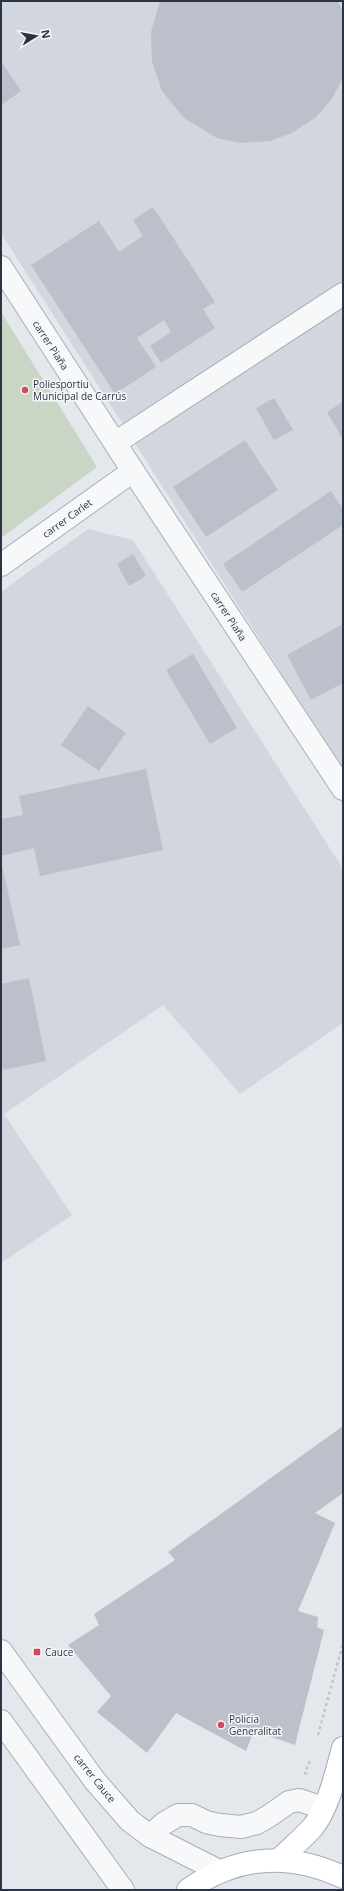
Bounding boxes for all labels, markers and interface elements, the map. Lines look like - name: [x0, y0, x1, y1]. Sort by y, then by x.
- north arrow: [16, 16, 56, 56]
- text: N: [38, 28, 55, 40]
- street label: carrer Piaña: [30, 317, 72, 373]
- place label: Poliesportiu Municipal de Carrús: [33, 377, 126, 403]
- marker: Poliesportiu Municipal de Carrús: [20, 385, 30, 395]
- street label: carrer Carlet: [39, 495, 95, 541]
- street label: carrer Piaña: [208, 588, 250, 644]
- place label: Cauce: [45, 1645, 74, 1659]
- marker: Cauce: [32, 1647, 42, 1657]
- place label: Policia Generalitat: [229, 1712, 281, 1738]
- marker: Policia Generalitat: [216, 1720, 226, 1730]
- street label: carrer Cauce: [71, 1751, 119, 1806]

